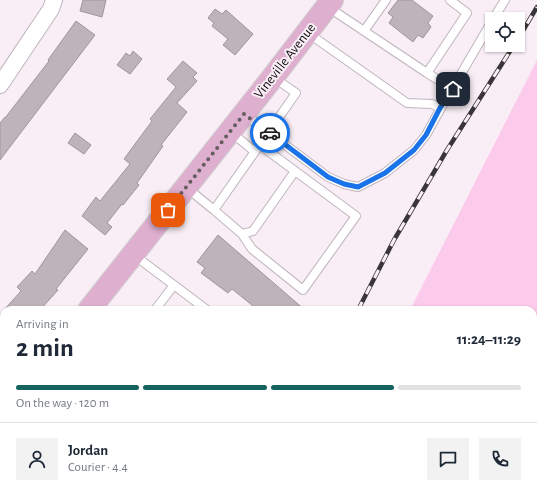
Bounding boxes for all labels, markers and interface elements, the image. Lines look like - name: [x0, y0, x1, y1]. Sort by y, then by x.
- map controls: [485, 12, 525, 52]
- button: locate: [485, 12, 525, 52]
- street label: Vineville Avenue: [252, 21, 318, 101]
- pin: [436, 72, 470, 106]
- icon: home: [442, 78, 464, 100]
- courier: [250, 113, 290, 153]
- icon: car: [259, 122, 281, 144]
- pin: [151, 193, 185, 227]
- icon: bag: [157, 199, 179, 221]
- text: Arriving in: [16, 318, 69, 331]
- text: 11:24–11:29: [457, 332, 521, 347]
- text: 2 min: [16, 335, 74, 361]
- text: On the way · 120 m: [16, 397, 109, 410]
- button: person: [16, 438, 58, 480]
- button: chat: [427, 438, 469, 480]
- button: phone: [479, 438, 521, 480]
- text: Jordan: [68, 443, 108, 458]
- text: Courier · 4.4: [68, 461, 128, 474]

